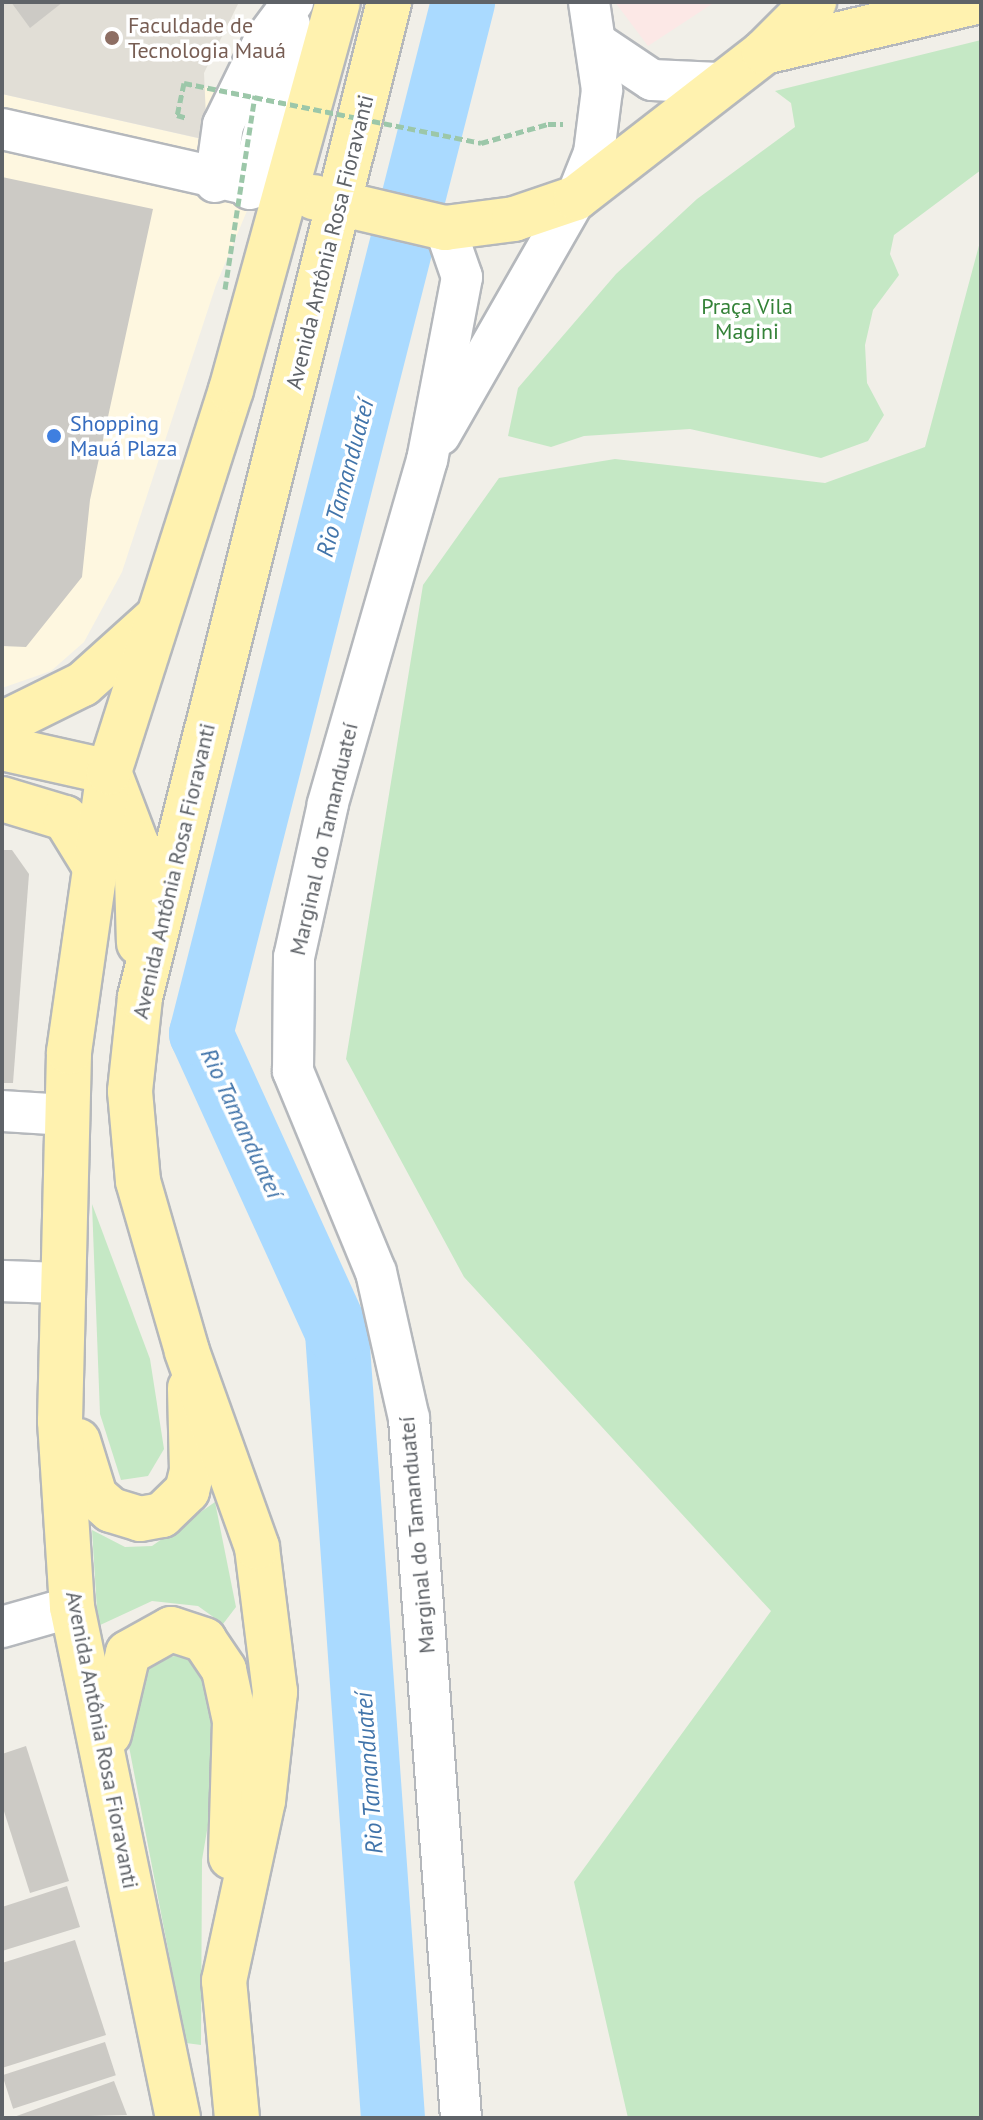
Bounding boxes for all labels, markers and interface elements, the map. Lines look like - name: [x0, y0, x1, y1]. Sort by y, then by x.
- place label: Faculdade de Tecnologia Mauá: [128, 12, 286, 64]
- marker: Faculdade de Tecnologia Mauá: [103, 29, 121, 47]
- street label: Avenida Antônia Rosa Fioravanti: [281, 92, 379, 392]
- park label: Praça Vila Magini: [701, 293, 793, 344]
- water label: Rio Tamanduateí: [310, 395, 380, 561]
- place label: Shopping Mauá Plaza: [70, 410, 177, 462]
- marker: Shopping Mauá Plaza: [45, 427, 63, 445]
- street label: Avenida Antônia Rosa Fioravanti: [127, 720, 221, 1022]
- street label: Marginal do Tamanduateí: [284, 720, 364, 958]
- water label: Rio Tamanduateí: [194, 1043, 290, 1203]
- street label: Marginal do Tamanduateí: [393, 1415, 441, 1655]
- street label: Avenida Antônia Rosa Fioravanti: [60, 1589, 144, 1891]
- water label: Rio Tamanduateí: [349, 1691, 389, 1855]

